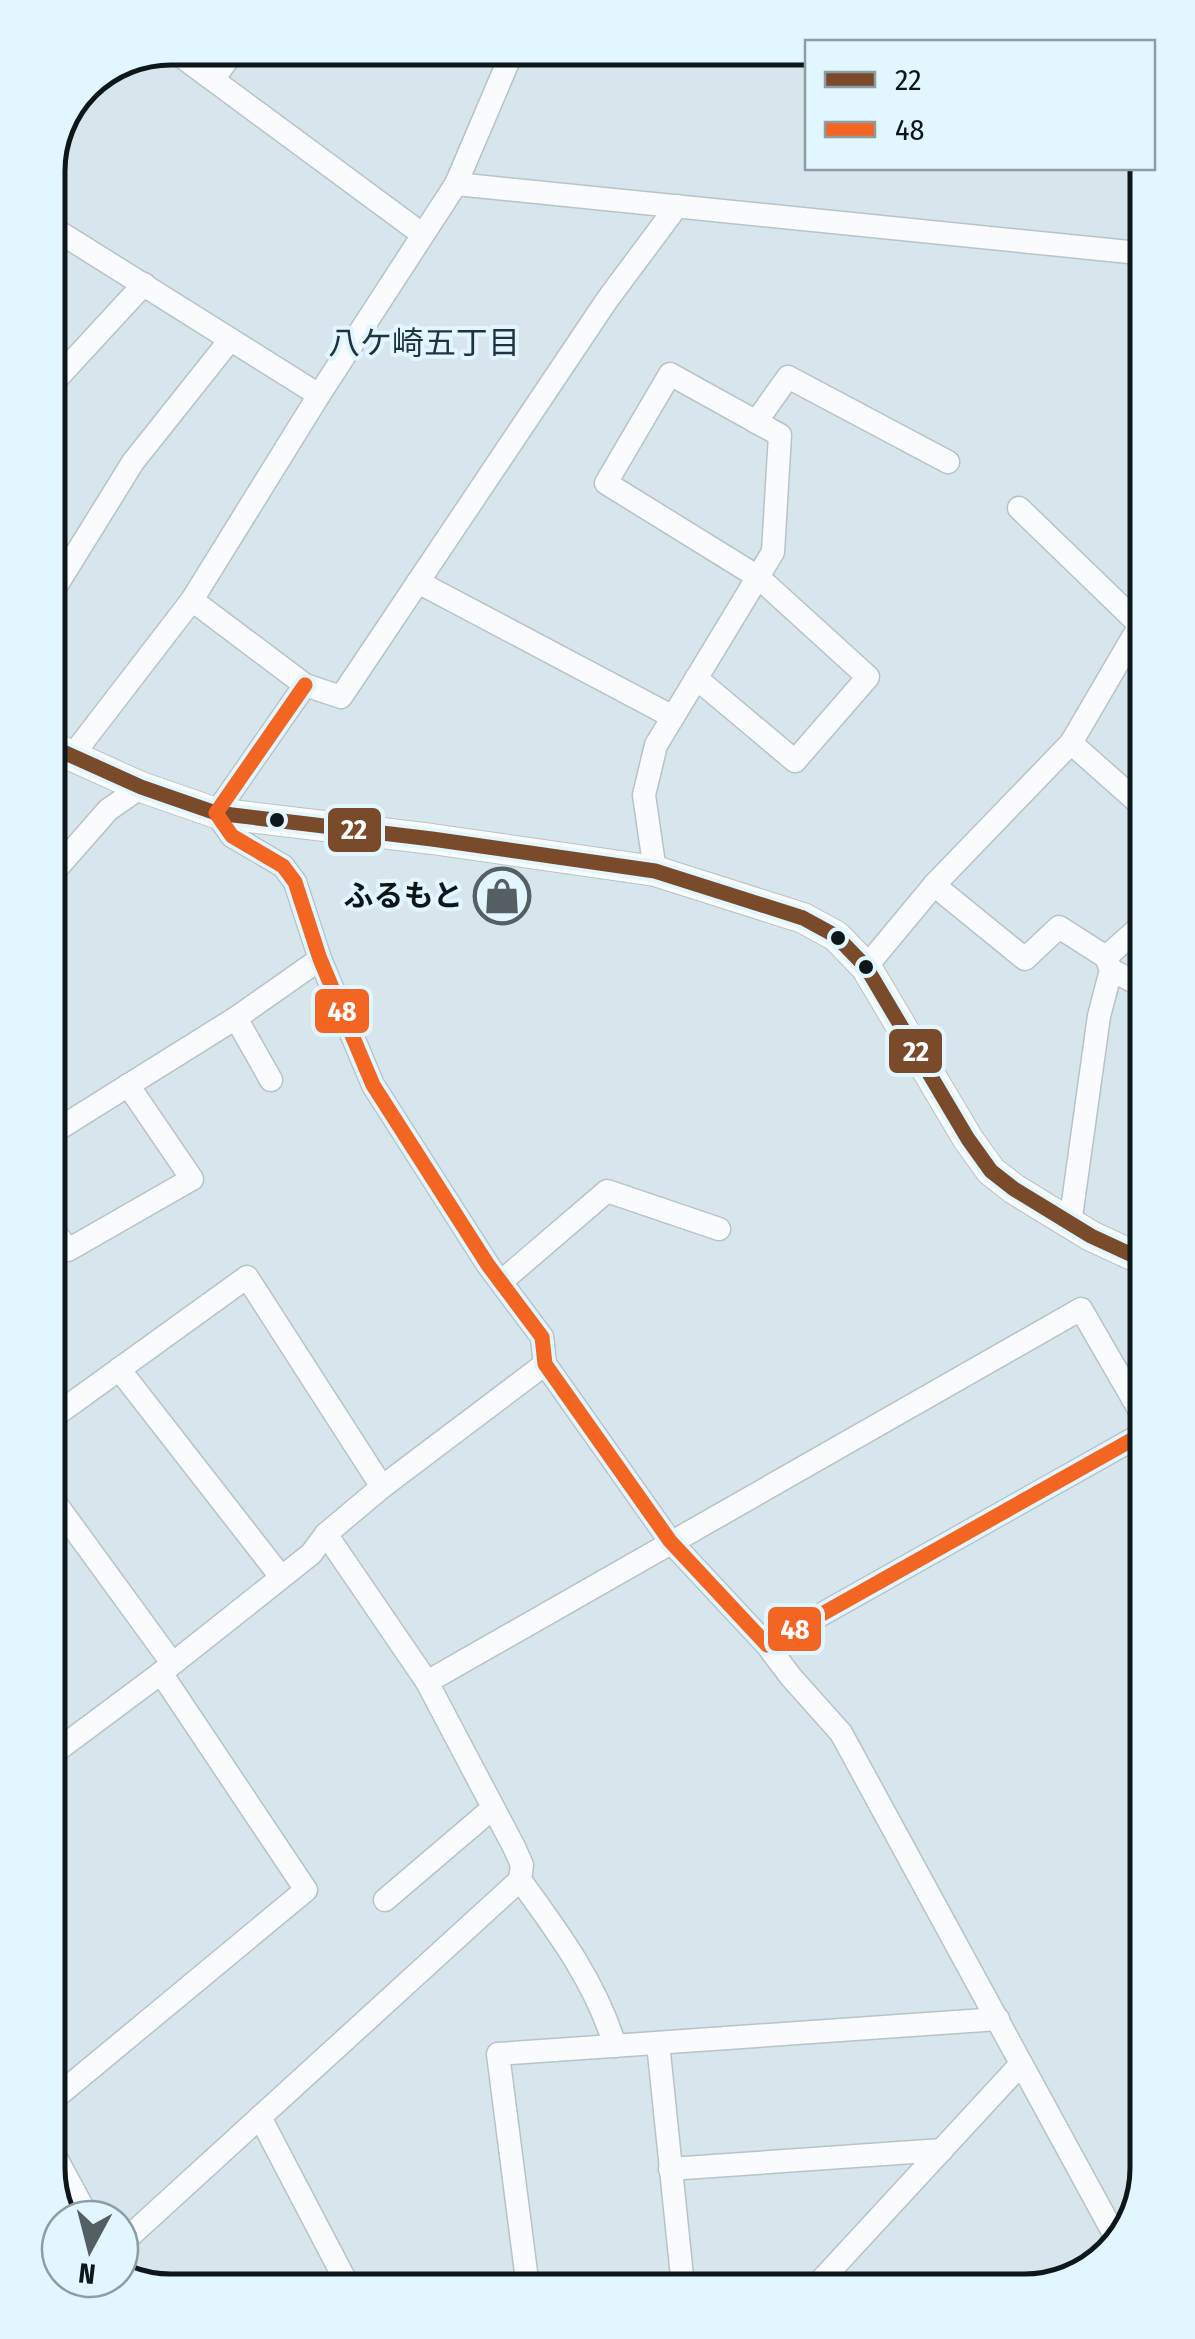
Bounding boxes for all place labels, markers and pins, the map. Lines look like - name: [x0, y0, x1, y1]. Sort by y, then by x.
- unlabelled marker: [267, 810, 287, 830]
- shop icon: ふるもと: [472, 866, 532, 926]
- place label: ふるもと: [344, 878, 463, 914]
- unlabelled marker: [828, 928, 848, 948]
- unlabelled marker: [856, 957, 876, 977]

